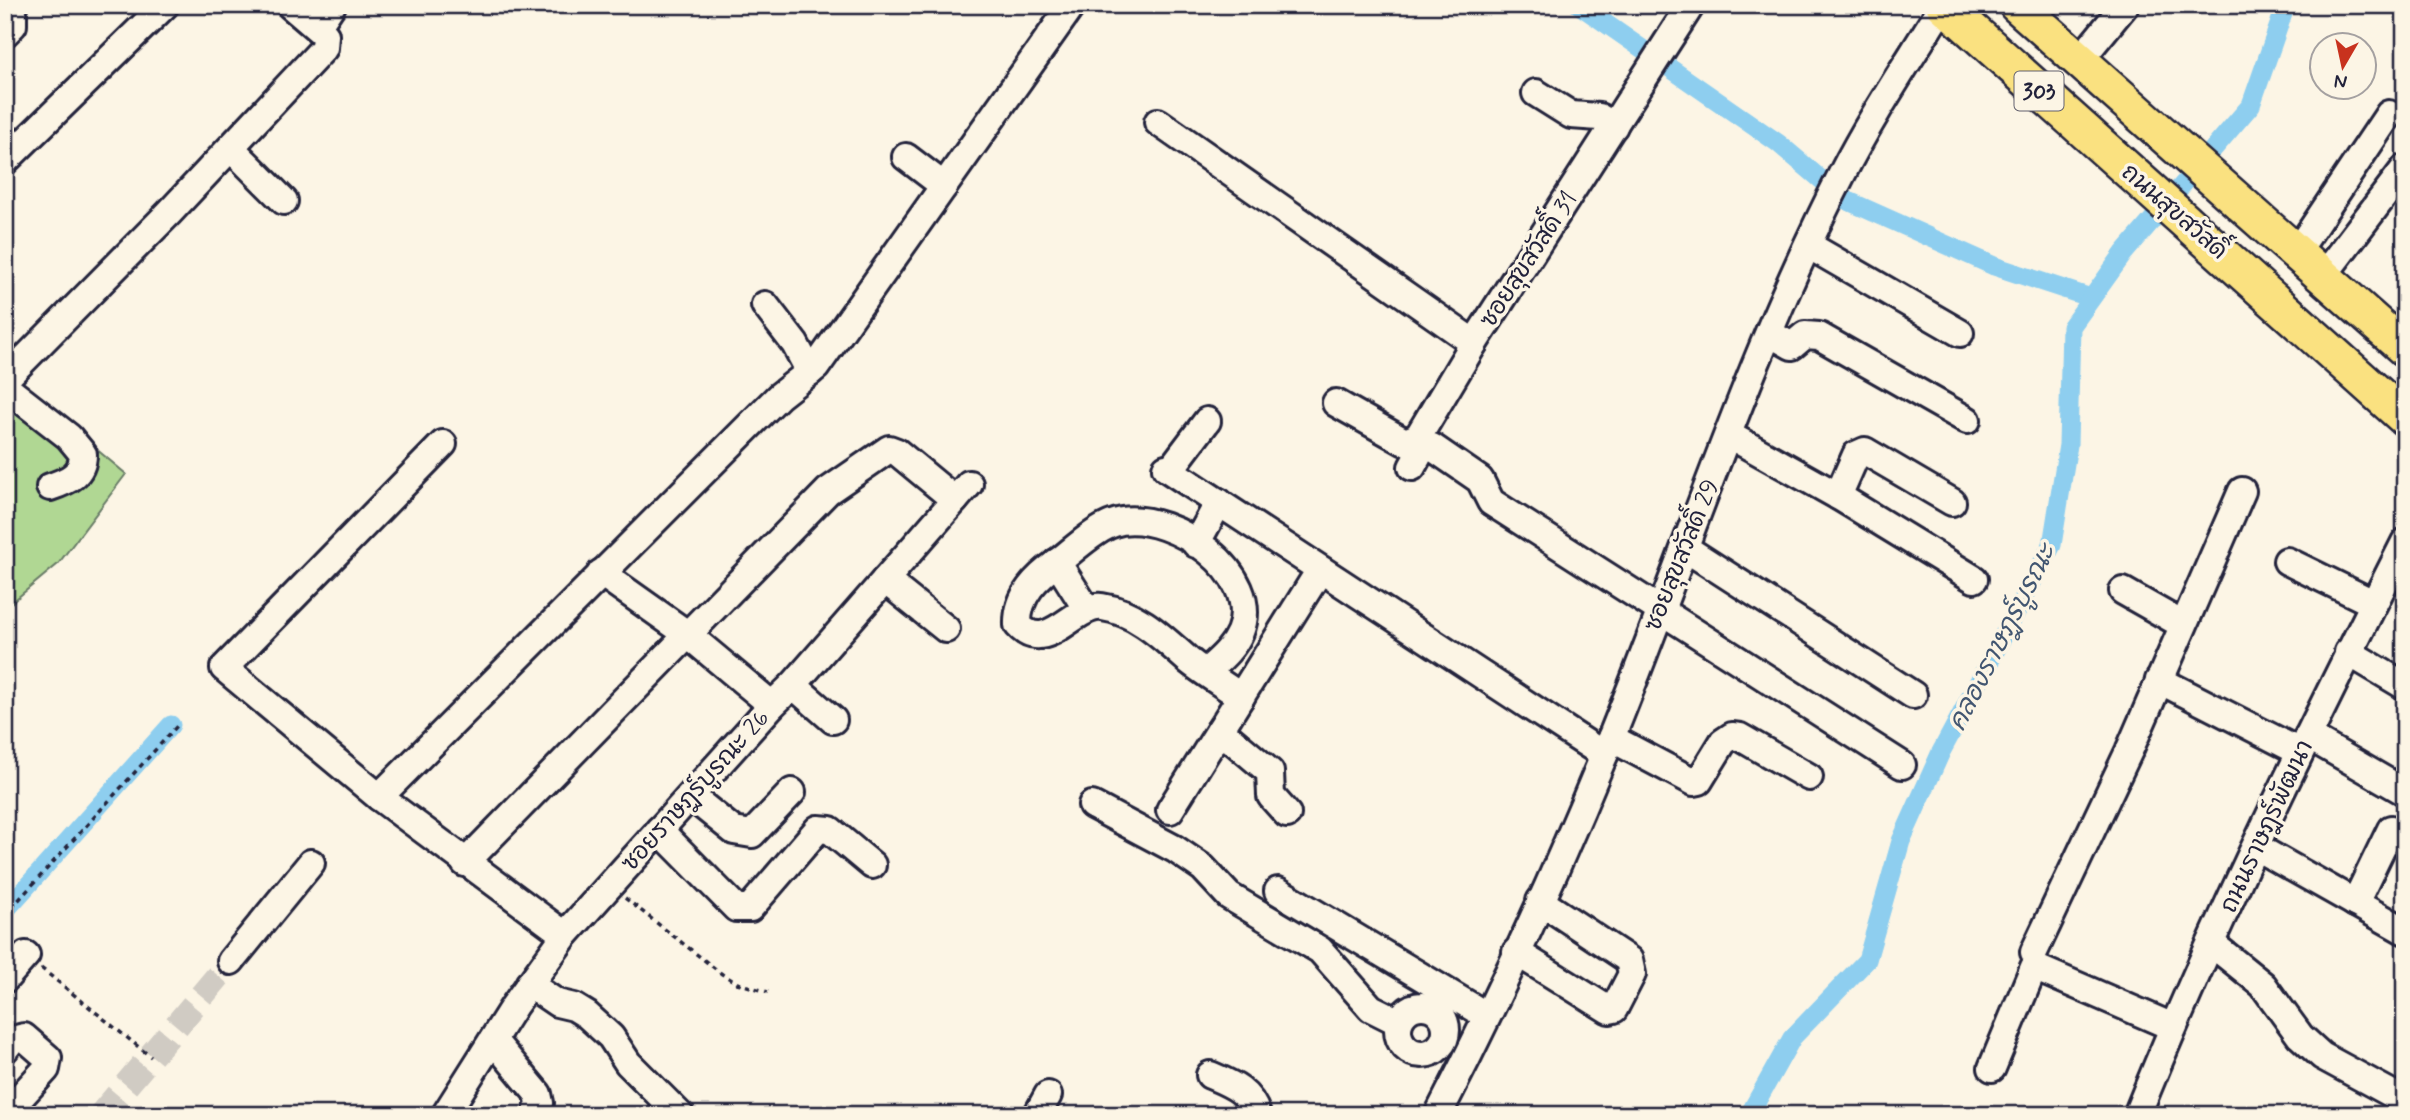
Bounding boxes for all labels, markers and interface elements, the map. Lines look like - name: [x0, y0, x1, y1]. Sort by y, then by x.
- north arrow: [2308, 32, 2378, 102]
- text: N: [2332, 68, 2349, 95]
- road number: 303: [2014, 72, 2064, 110]
- street label: ถนนสุขสวัสดิ์: [2114, 151, 2239, 268]
- street label: ซอยสุขสวัสดิ์ 31: [1467, 181, 1586, 334]
- street label: ซอยสุขสวัสดิ์ 29: [1630, 472, 1728, 637]
- water label: คลองราษฎร์บูรณะ: [1939, 536, 2066, 737]
- street label: ซอยราษฎร์บูรณะ 26: [614, 702, 778, 879]
- street label: ถนนราษฎร์พัฒนา: [2212, 734, 2321, 918]

